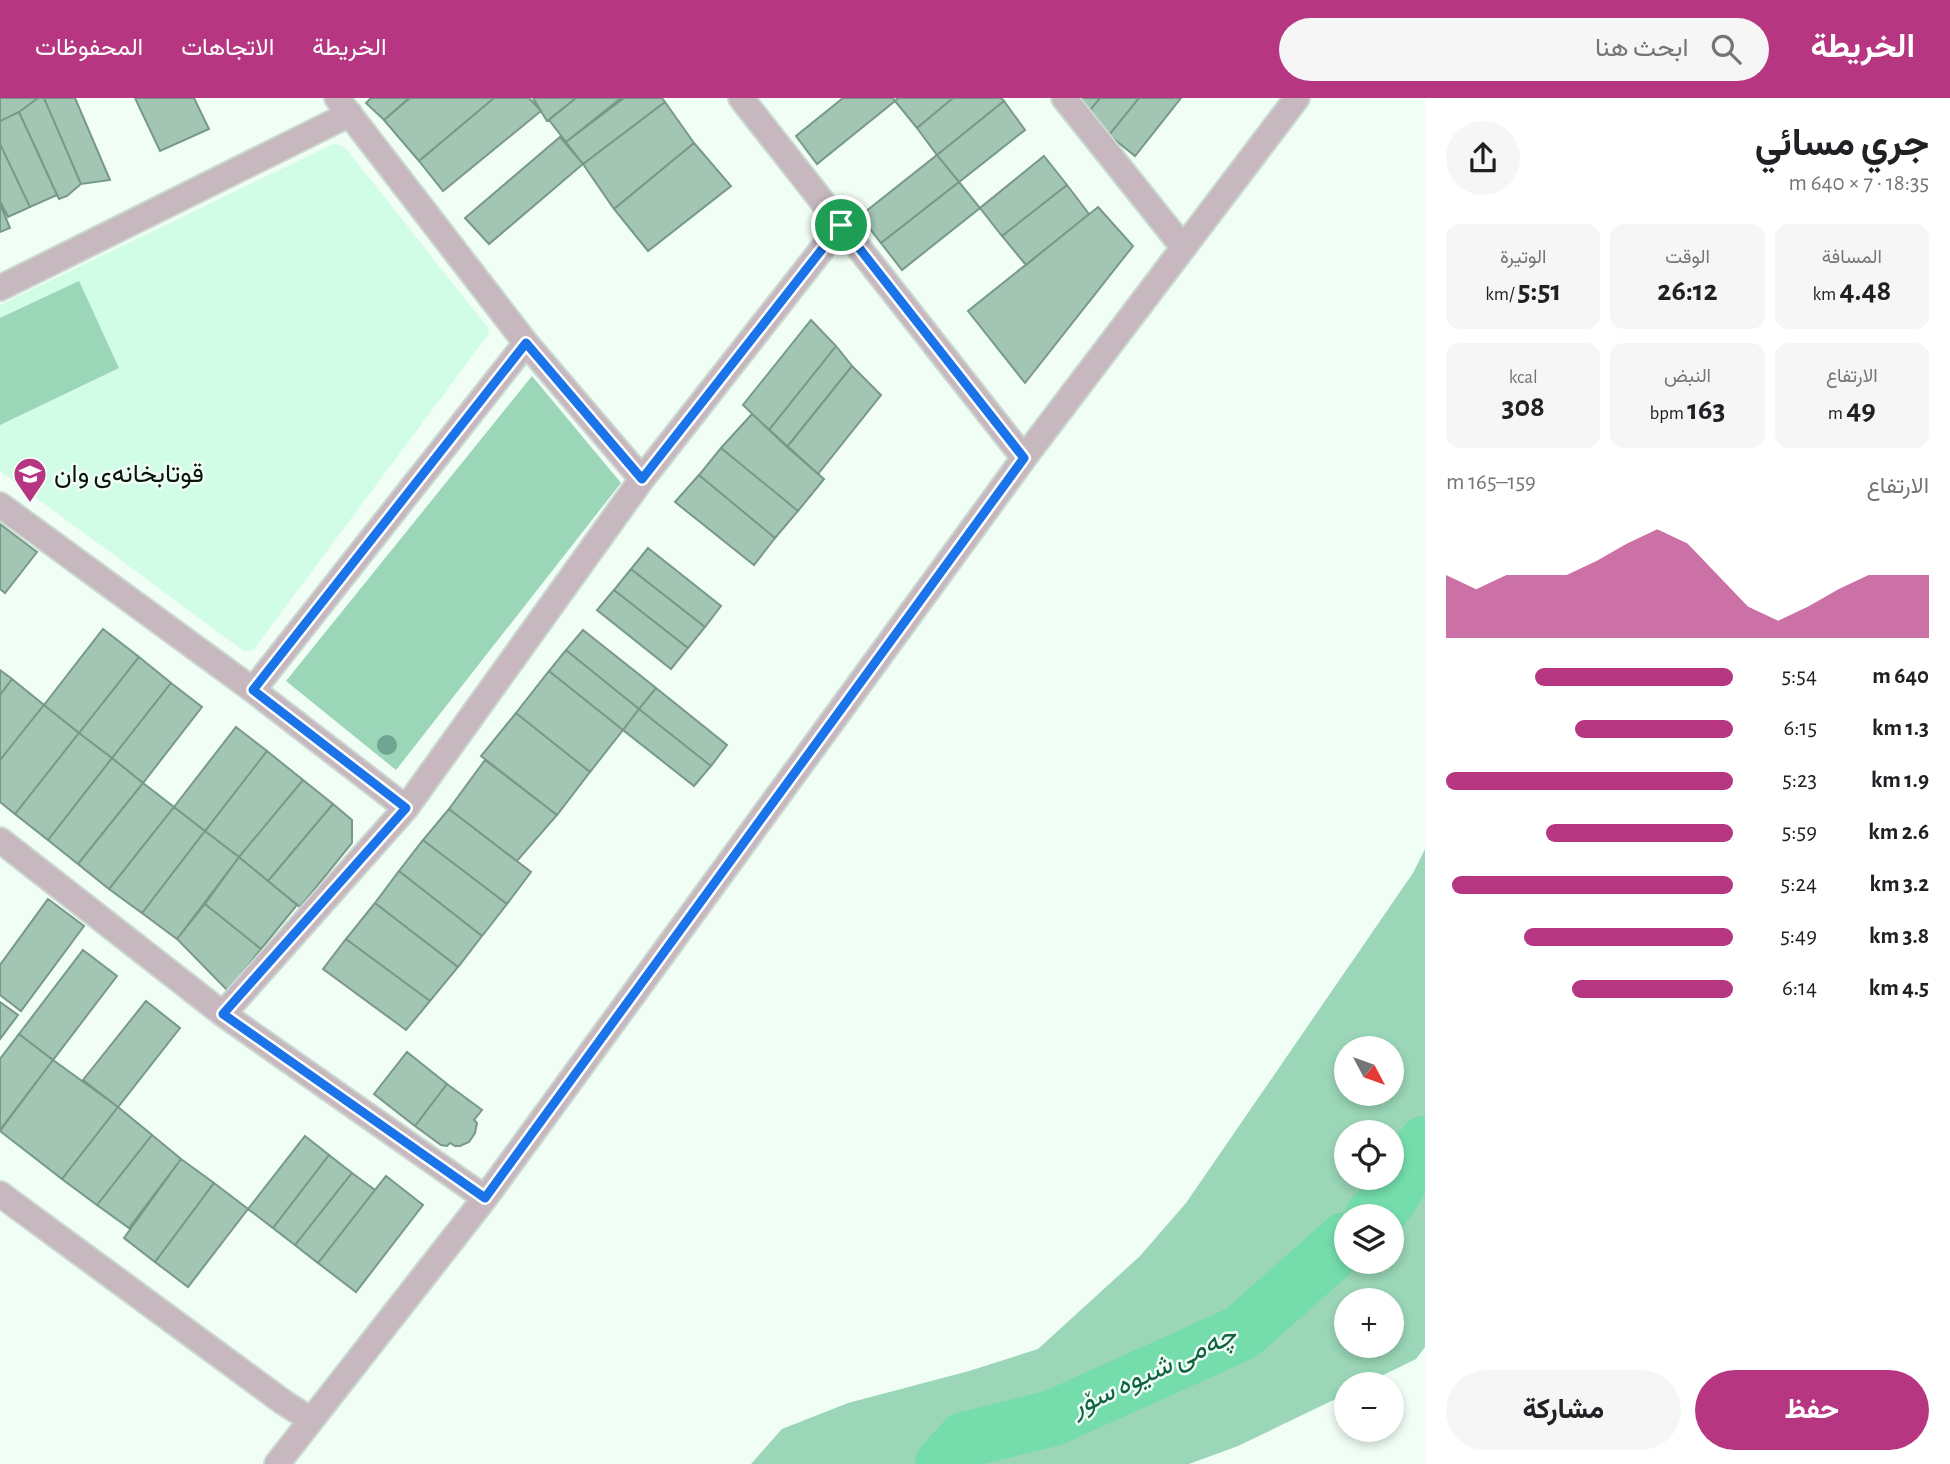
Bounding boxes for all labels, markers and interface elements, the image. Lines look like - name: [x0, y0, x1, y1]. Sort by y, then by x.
- search box: [1279, 18, 1769, 81]
- icon: search: [1707, 30, 1745, 68]
- text: الخريطة: [1811, 31, 1915, 64]
- text: ابحث هنا: [1595, 35, 1689, 61]
- text: المحفوظات: [35, 36, 143, 60]
- text: الاتجاهات: [181, 36, 274, 60]
- text: الخريطة: [312, 36, 387, 60]
- button: share: [1446, 121, 1520, 195]
- text: جري مسائي: [1755, 125, 1929, 163]
- text: 18:35 · 7 × 640 m: [1789, 172, 1929, 195]
- pin: [811, 195, 871, 255]
- icon: arrive: [822, 206, 860, 244]
- text: الوتيرة: [1500, 248, 1546, 267]
- text: الوقت: [1665, 248, 1710, 267]
- text: المسافة: [1822, 248, 1882, 267]
- text: 5:51: [1518, 276, 1561, 306]
- text: 26:12: [1657, 276, 1718, 306]
- text: 4.48: [1839, 276, 1891, 306]
- text: /km: [1485, 285, 1518, 304]
- text: km: [1812, 285, 1839, 304]
- text: النبض: [1664, 367, 1711, 386]
- text: الارتفاع: [1826, 367, 1878, 386]
- text: kcal: [1509, 368, 1538, 387]
- text: 308: [1502, 392, 1545, 422]
- text: 163: [1687, 395, 1725, 425]
- text: 49: [1846, 395, 1876, 425]
- text: bpm: [1650, 404, 1687, 423]
- text: m: [1828, 404, 1846, 423]
- school or university icon: قوتابخانەی وان: [11, 455, 49, 504]
- place label: قوتابخانەی وان: [54, 461, 204, 489]
- text: 159–165 m: [1446, 471, 1536, 494]
- text: الارتفاع: [1867, 475, 1929, 498]
- text: 5:54: [1781, 665, 1817, 688]
- text: 640 m: [1872, 665, 1929, 688]
- text: 6:15: [1783, 717, 1817, 740]
- text: 1.3 km: [1872, 717, 1929, 740]
- text: 5:23: [1782, 769, 1817, 792]
- text: 1.9 km: [1871, 769, 1929, 792]
- text: 5:59: [1782, 821, 1817, 844]
- text: 2.6 km: [1868, 821, 1929, 844]
- text: 5:24: [1781, 873, 1817, 896]
- text: 3.2 km: [1870, 873, 1929, 896]
- text: 5:49: [1780, 925, 1817, 948]
- text: 3.8 km: [1869, 925, 1929, 948]
- text: 6:14: [1782, 977, 1817, 1000]
- text: 4.5 km: [1869, 977, 1929, 1000]
- north arrow: [1334, 1036, 1404, 1106]
- map controls: [1334, 1036, 1404, 1442]
- button: locate: [1334, 1120, 1404, 1190]
- button: layers: [1334, 1204, 1404, 1274]
- button: +: [1334, 1288, 1404, 1358]
- water label: چەمی شیوە سۆر: [1065, 1320, 1243, 1425]
- button: مشاركة: [1446, 1370, 1681, 1450]
- button: حفظ: [1695, 1370, 1929, 1450]
- button: −: [1334, 1372, 1404, 1442]

